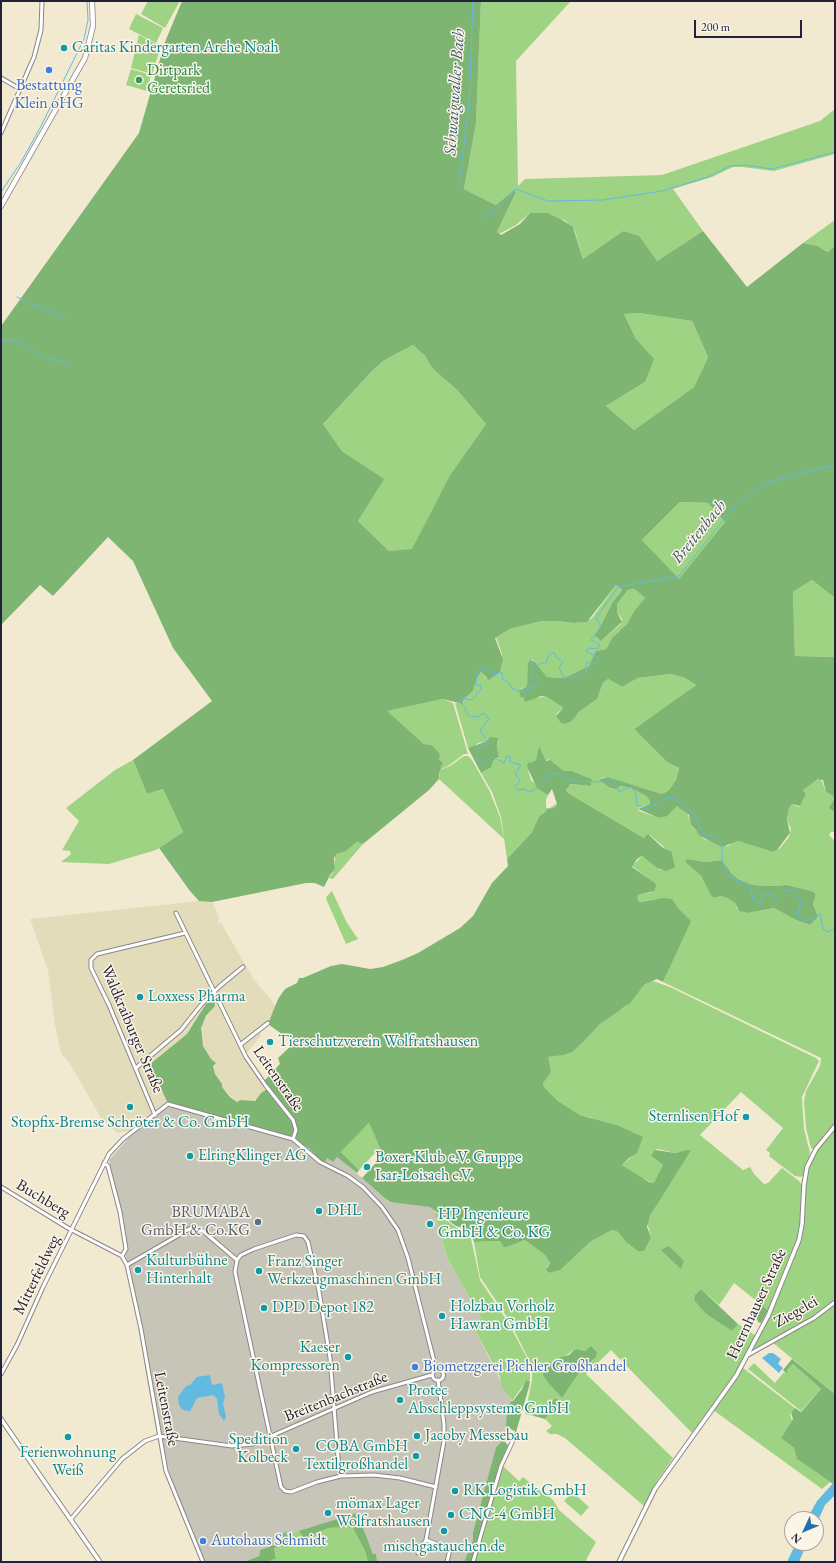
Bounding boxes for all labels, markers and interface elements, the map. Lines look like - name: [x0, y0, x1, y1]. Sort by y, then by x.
- scale bar: [696, 12, 804, 38]
- text: 200 m: [701, 19, 730, 35]
- water label: Schwaigwaller Bach: [440, 28, 470, 156]
- place label: Caritas Kindergarten Arche Noah: [72, 38, 279, 58]
- marker: Caritas Kindergarten Arche Noah: [59, 43, 69, 53]
- place label: Dirtpark Geretsried: [147, 61, 210, 99]
- marker: Bestattung Klein oHG: [44, 65, 54, 75]
- marker: Dirtpark Geretsried: [134, 75, 144, 85]
- place label: Bestattung Klein oHG: [14, 76, 84, 114]
- water label: Breitenbach: [667, 496, 731, 568]
- street label: Waldkraiburger Straße: [96, 962, 168, 1096]
- place label: Loxxess Pharma: [148, 987, 245, 1007]
- marker: Loxxess Pharma: [135, 992, 145, 1002]
- place label: Tierschutzverein Wolfratshausen: [278, 1032, 478, 1052]
- marker: Tierschutzverein Wolfratshausen: [265, 1037, 275, 1047]
- street label: Leitenstraße: [249, 1043, 307, 1115]
- marker: Stopfix-Bremse Schröter & Co. GmbH: [125, 1102, 135, 1112]
- place label: Sternlisen Hof: [649, 1107, 738, 1127]
- marker: Sternlisen Hof: [741, 1112, 751, 1122]
- place label: Stopfix-Bremse Schröter & Co. GmbH: [11, 1113, 249, 1133]
- place label: ElringKlinger AG: [198, 1146, 307, 1166]
- place label: Boxer-Klub e.V. Gruppe Isar-Loisach e.V.: [375, 1148, 521, 1186]
- marker: ElringKlinger AG: [185, 1151, 195, 1161]
- marker: Boxer-Klub e.V. Gruppe Isar-Loisach e.V.: [362, 1162, 372, 1172]
- street label: Buchberg: [13, 1175, 73, 1223]
- place label: DHL: [327, 1201, 361, 1221]
- place label: BRUMABA GmbH & Co.KG: [141, 1203, 250, 1241]
- place label: HP Ingenieure GmbH & Co. KG: [438, 1205, 550, 1243]
- marker: DHL: [314, 1206, 324, 1216]
- marker: BRUMABA GmbH & Co.KG: [253, 1217, 263, 1227]
- marker: HP Ingenieure GmbH & Co. KG: [425, 1219, 435, 1229]
- street label: Mitterfeldweg: [9, 1232, 65, 1318]
- street label: Herrnhauser Straße: [723, 1246, 791, 1362]
- place label: Kulturbühne Hinterhalt: [146, 1251, 228, 1289]
- place label: Franz Singer Werkzeugmaschinen GmbH: [267, 1252, 441, 1290]
- marker: Kulturbühne Hinterhalt: [133, 1265, 143, 1275]
- marker: Franz Singer Werkzeugmaschinen GmbH: [254, 1266, 264, 1276]
- street label: Ziegelei: [771, 1292, 821, 1332]
- place label: Holzbau Vorholz Hawran GmbH: [450, 1297, 555, 1335]
- place label: DPD Depot 182: [272, 1298, 374, 1318]
- marker: DPD Depot 182: [259, 1303, 269, 1313]
- marker: Holzbau Vorholz Hawran GmbH: [437, 1311, 447, 1321]
- place label: Kaeser Kompressoren: [251, 1338, 340, 1376]
- marker: Kaeser Kompressoren: [343, 1352, 353, 1362]
- place label: Biometzgerei Pichler Großhandel: [423, 1357, 626, 1377]
- marker: Biometzgerei Pichler Großhandel: [410, 1362, 420, 1372]
- street label: Breitenbachstraße: [281, 1368, 391, 1426]
- street label: Leitenstraße: [149, 1370, 183, 1448]
- place label: Protec Abschleppsysteme GmbH: [408, 1381, 570, 1419]
- marker: Protec Abschleppsysteme GmbH: [395, 1395, 405, 1405]
- place label: Jacoby Messebau: [425, 1426, 529, 1446]
- place label: Spedition Kolbeck: [229, 1430, 288, 1468]
- marker: Jacoby Messebau: [412, 1431, 422, 1441]
- marker: Ferienwohnung Weiß: [63, 1432, 73, 1442]
- place label: COBA GmbH Textilgroßhandel: [304, 1437, 408, 1475]
- place label: Ferienwohnung Weiß: [20, 1443, 116, 1481]
- marker: Spedition Kolbeck: [291, 1444, 301, 1454]
- marker: COBA GmbH Textilgroßhandel: [411, 1451, 421, 1461]
- place label: RK Logistik GmbH: [463, 1481, 587, 1501]
- marker: RK Logistik GmbH: [450, 1486, 460, 1496]
- place label: mömax Lager Wolfratshausen: [336, 1494, 430, 1532]
- place label: CNC-4 GmbH: [459, 1505, 555, 1525]
- marker: mömax Lager Wolfratshausen: [323, 1508, 333, 1518]
- marker: CNC-4 GmbH: [446, 1510, 456, 1520]
- north arrow: [784, 1511, 824, 1551]
- marker: mischgastauchen.de: [439, 1526, 449, 1536]
- place label: Autohaus Schmidt: [211, 1531, 326, 1551]
- text: N: [788, 1531, 804, 1547]
- marker: Autohaus Schmidt: [198, 1536, 208, 1546]
- place label: mischgastauchen.de: [383, 1537, 505, 1557]

